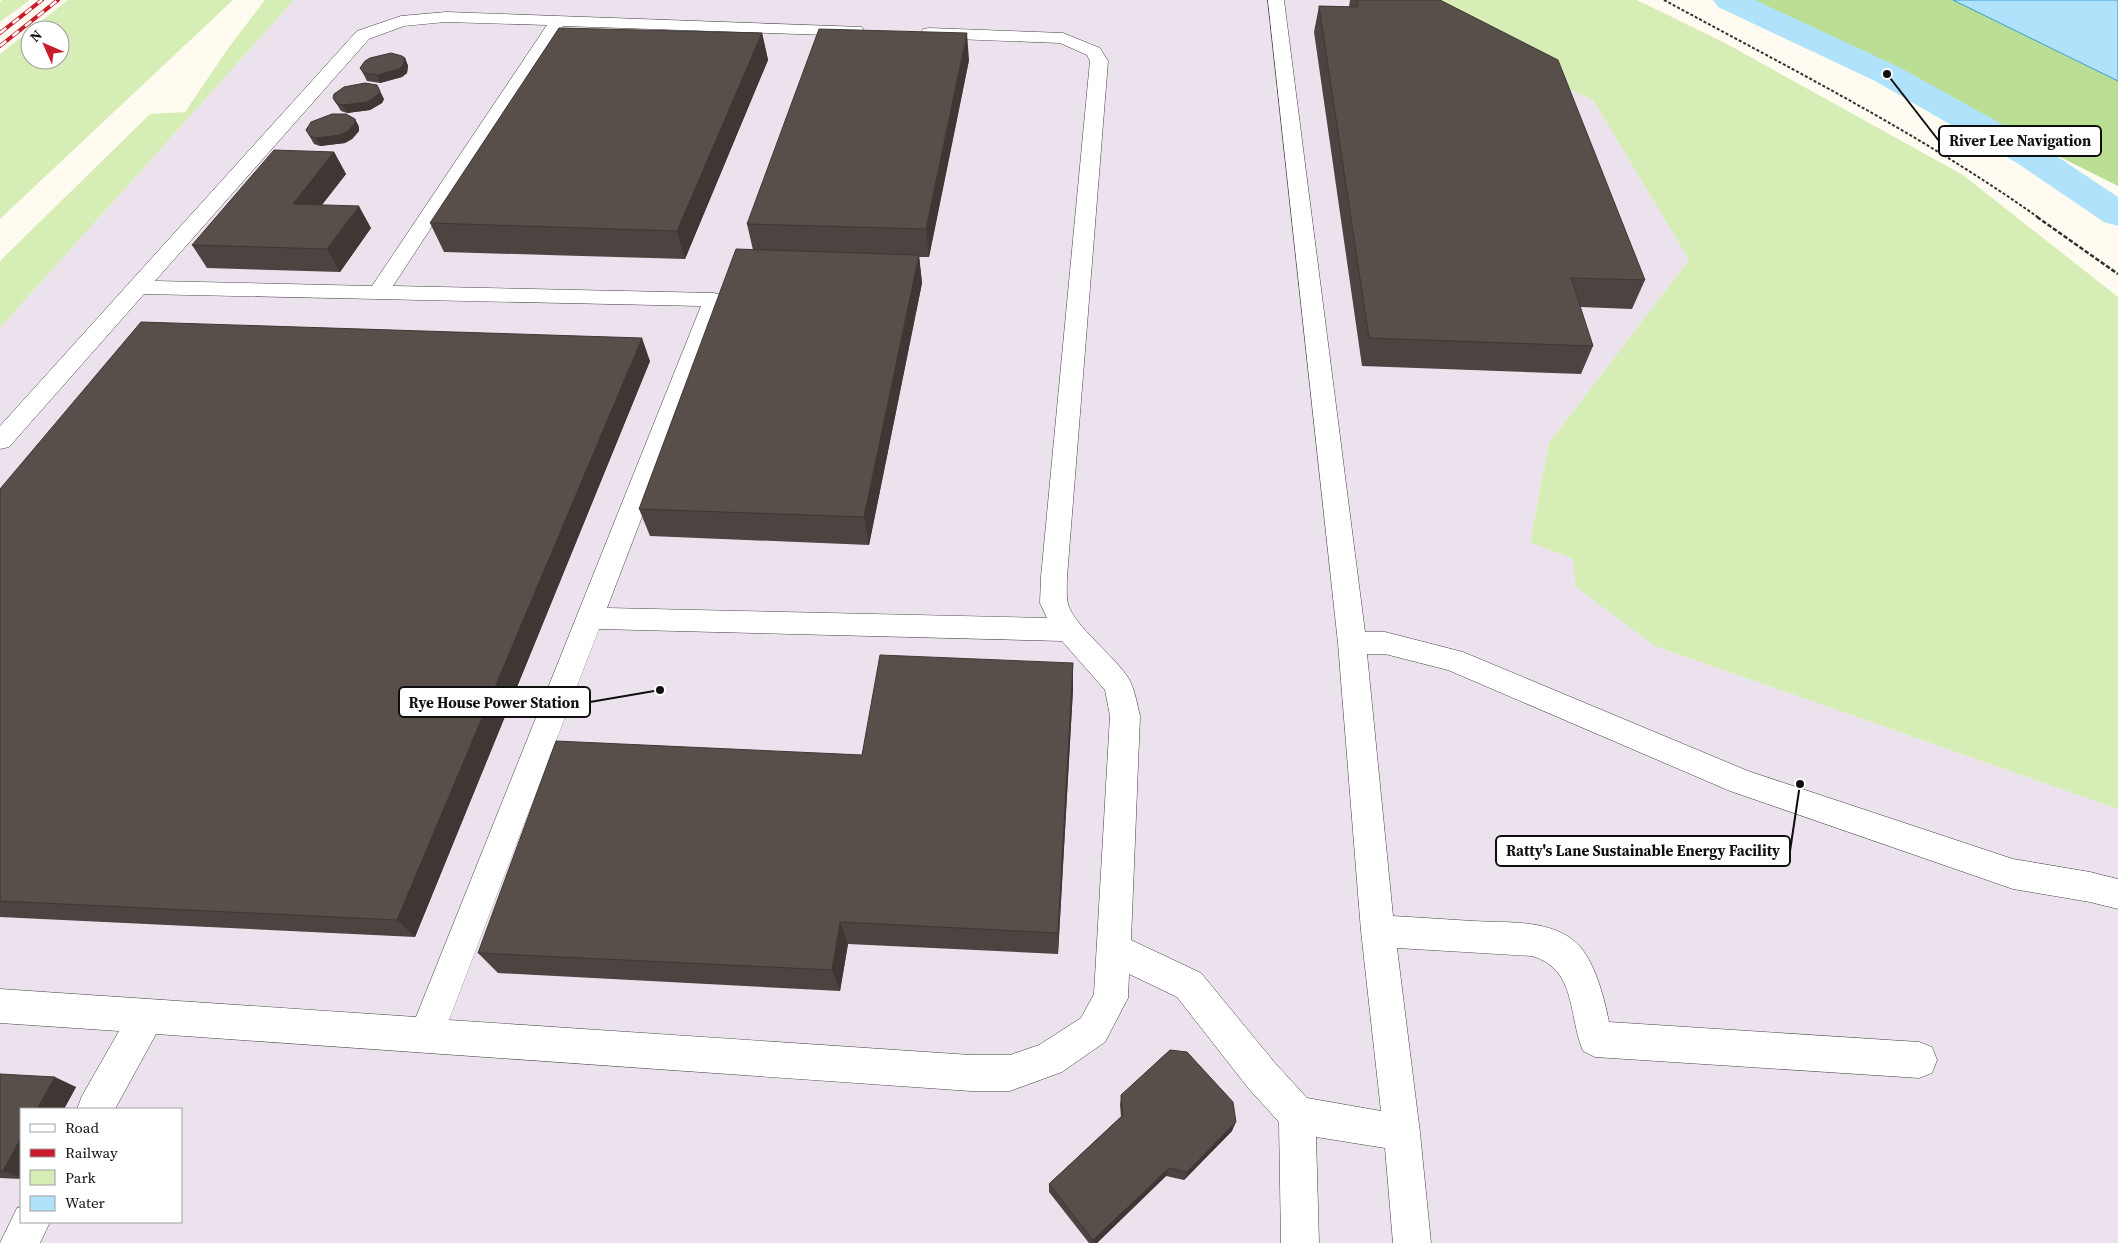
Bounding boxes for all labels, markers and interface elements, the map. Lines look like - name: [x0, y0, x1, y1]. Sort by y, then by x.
- north arrow: [20, 20, 70, 70]
- text: N: [25, 25, 46, 46]
- callout: River Lee Navigation: [1939, 126, 2101, 156]
- text: River Lee Navigation: [1949, 130, 2091, 151]
- callout: Rye House Power Station: [399, 687, 590, 717]
- text: Rye House Power Station: [409, 692, 579, 713]
- callout: Ratty's Lane Sustainable Energy Facility: [1496, 836, 1790, 866]
- text: Ratty's Lane Sustainable Energy Facility: [1506, 840, 1780, 861]
- legend: [20, 1108, 182, 1223]
- text: Road: [65, 1117, 99, 1138]
- text: Railway: [65, 1142, 118, 1163]
- text: Park: [65, 1167, 97, 1188]
- text: Water: [65, 1192, 106, 1213]

